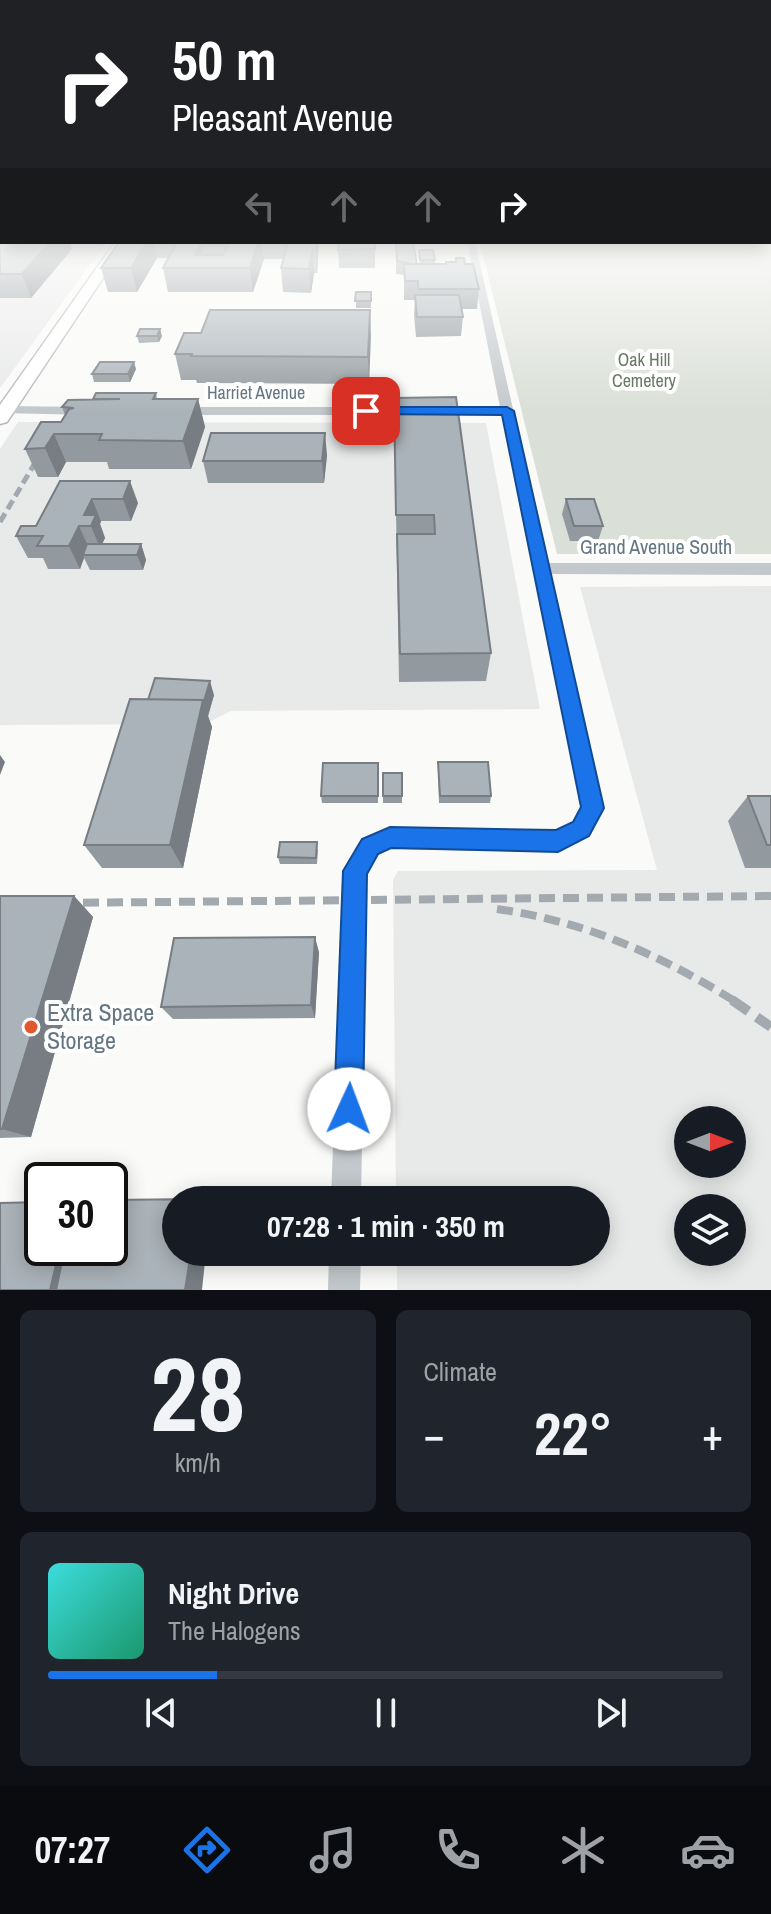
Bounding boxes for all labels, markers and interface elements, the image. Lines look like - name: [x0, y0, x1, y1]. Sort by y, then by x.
- text: 50 m: [172, 22, 277, 97]
- icon: right: [40, 32, 144, 136]
- text: Pleasant Avenue: [172, 94, 393, 142]
- icon: left: [238, 184, 282, 228]
- icon: ahead: [322, 184, 366, 228]
- icon: ahead: [406, 184, 450, 228]
- icon: right: [490, 184, 534, 228]
- park label: Oak Hill Cemetery: [612, 347, 677, 393]
- pin: [332, 377, 400, 445]
- street label: Harriet Avenue: [207, 380, 305, 405]
- icon: arrive: [344, 389, 388, 433]
- street label: Grand Avenue South: [580, 533, 732, 560]
- place label: Extra Space Storage: [47, 996, 154, 1056]
- marker: Extra Space Storage: [22, 1018, 40, 1036]
- position arrow: [307, 1067, 391, 1151]
- north arrow: [674, 1106, 746, 1178]
- map controls: [674, 1106, 746, 1266]
- speed limit sign: 30: [24, 1162, 128, 1266]
- button: layers: [674, 1194, 746, 1266]
- text: 07:28 · 1 min · 350 m: [267, 1206, 505, 1246]
- text: 28: [150, 1323, 245, 1463]
- text: Climate: [424, 1354, 497, 1389]
- text: 22°: [534, 1393, 613, 1474]
- text: −: [424, 1404, 445, 1464]
- text: +: [702, 1404, 723, 1464]
- text: km/h: [175, 1445, 221, 1480]
- text: Night Drive: [168, 1573, 299, 1613]
- text: The Halogens: [168, 1613, 301, 1648]
- icon: previous: [139, 1691, 183, 1735]
- icon: pause: [364, 1691, 408, 1735]
- icon: next: [589, 1691, 633, 1735]
- icon: directions: [179, 1822, 235, 1878]
- icon: music: [305, 1822, 361, 1878]
- icon: phone: [430, 1822, 486, 1878]
- icon: climate: [555, 1822, 611, 1878]
- icon: car: [680, 1822, 736, 1878]
- text: 07:27: [35, 1826, 110, 1874]

